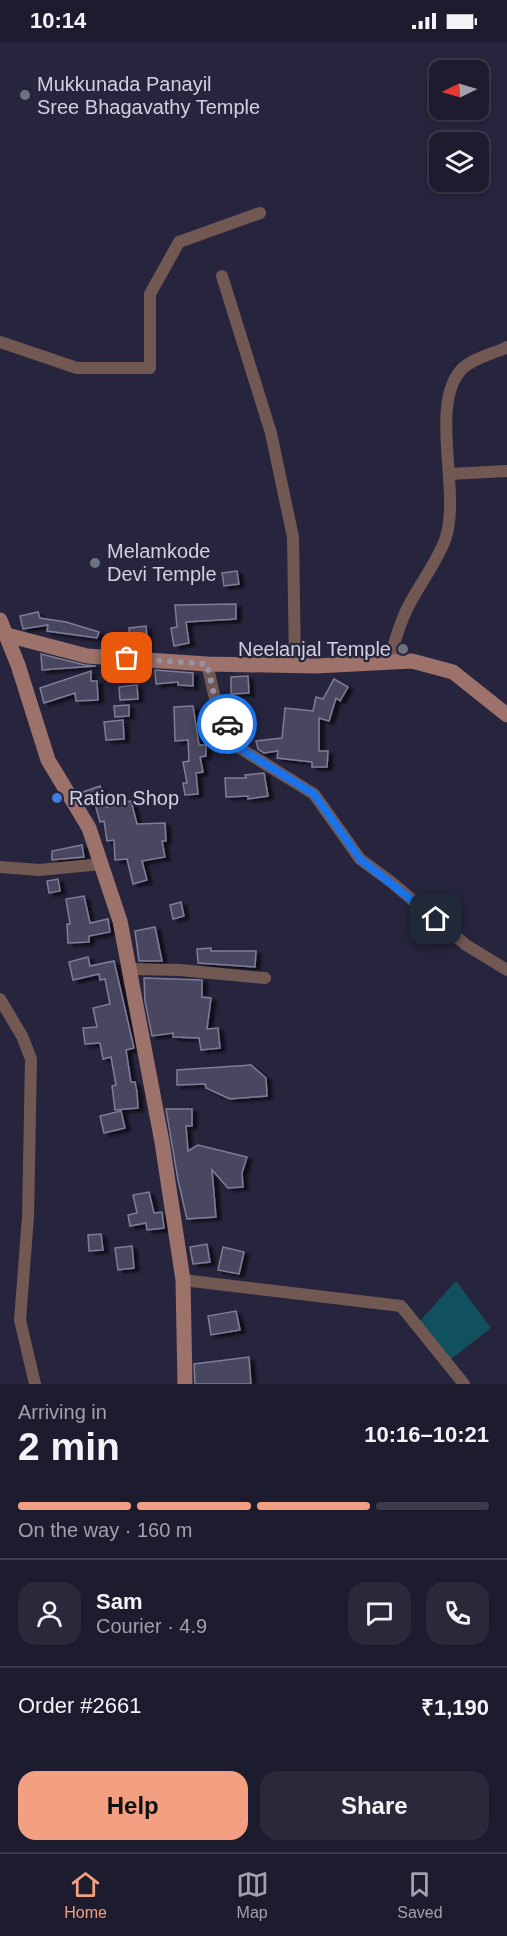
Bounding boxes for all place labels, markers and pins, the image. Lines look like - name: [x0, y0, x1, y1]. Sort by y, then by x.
- place label: Mukkunada Panayil Sree Bhagavathy Temple: [37, 73, 260, 118]
- marker: Mukkunada Panayil Sree Bhagavathy Temple: [18, 88, 32, 102]
- place label: Melamkode Devi Temple: [107, 540, 217, 585]
- marker: Melamkode Devi Temple: [88, 556, 102, 570]
- pin: [101, 632, 152, 683]
- place label: Neelanjal Temple: [238, 638, 391, 660]
- marker: Neelanjal Temple: [396, 642, 410, 656]
- place label: Ration Shop: [69, 787, 179, 809]
- marker: Ration Shop: [50, 791, 64, 805]
- pin: [410, 893, 461, 944]

